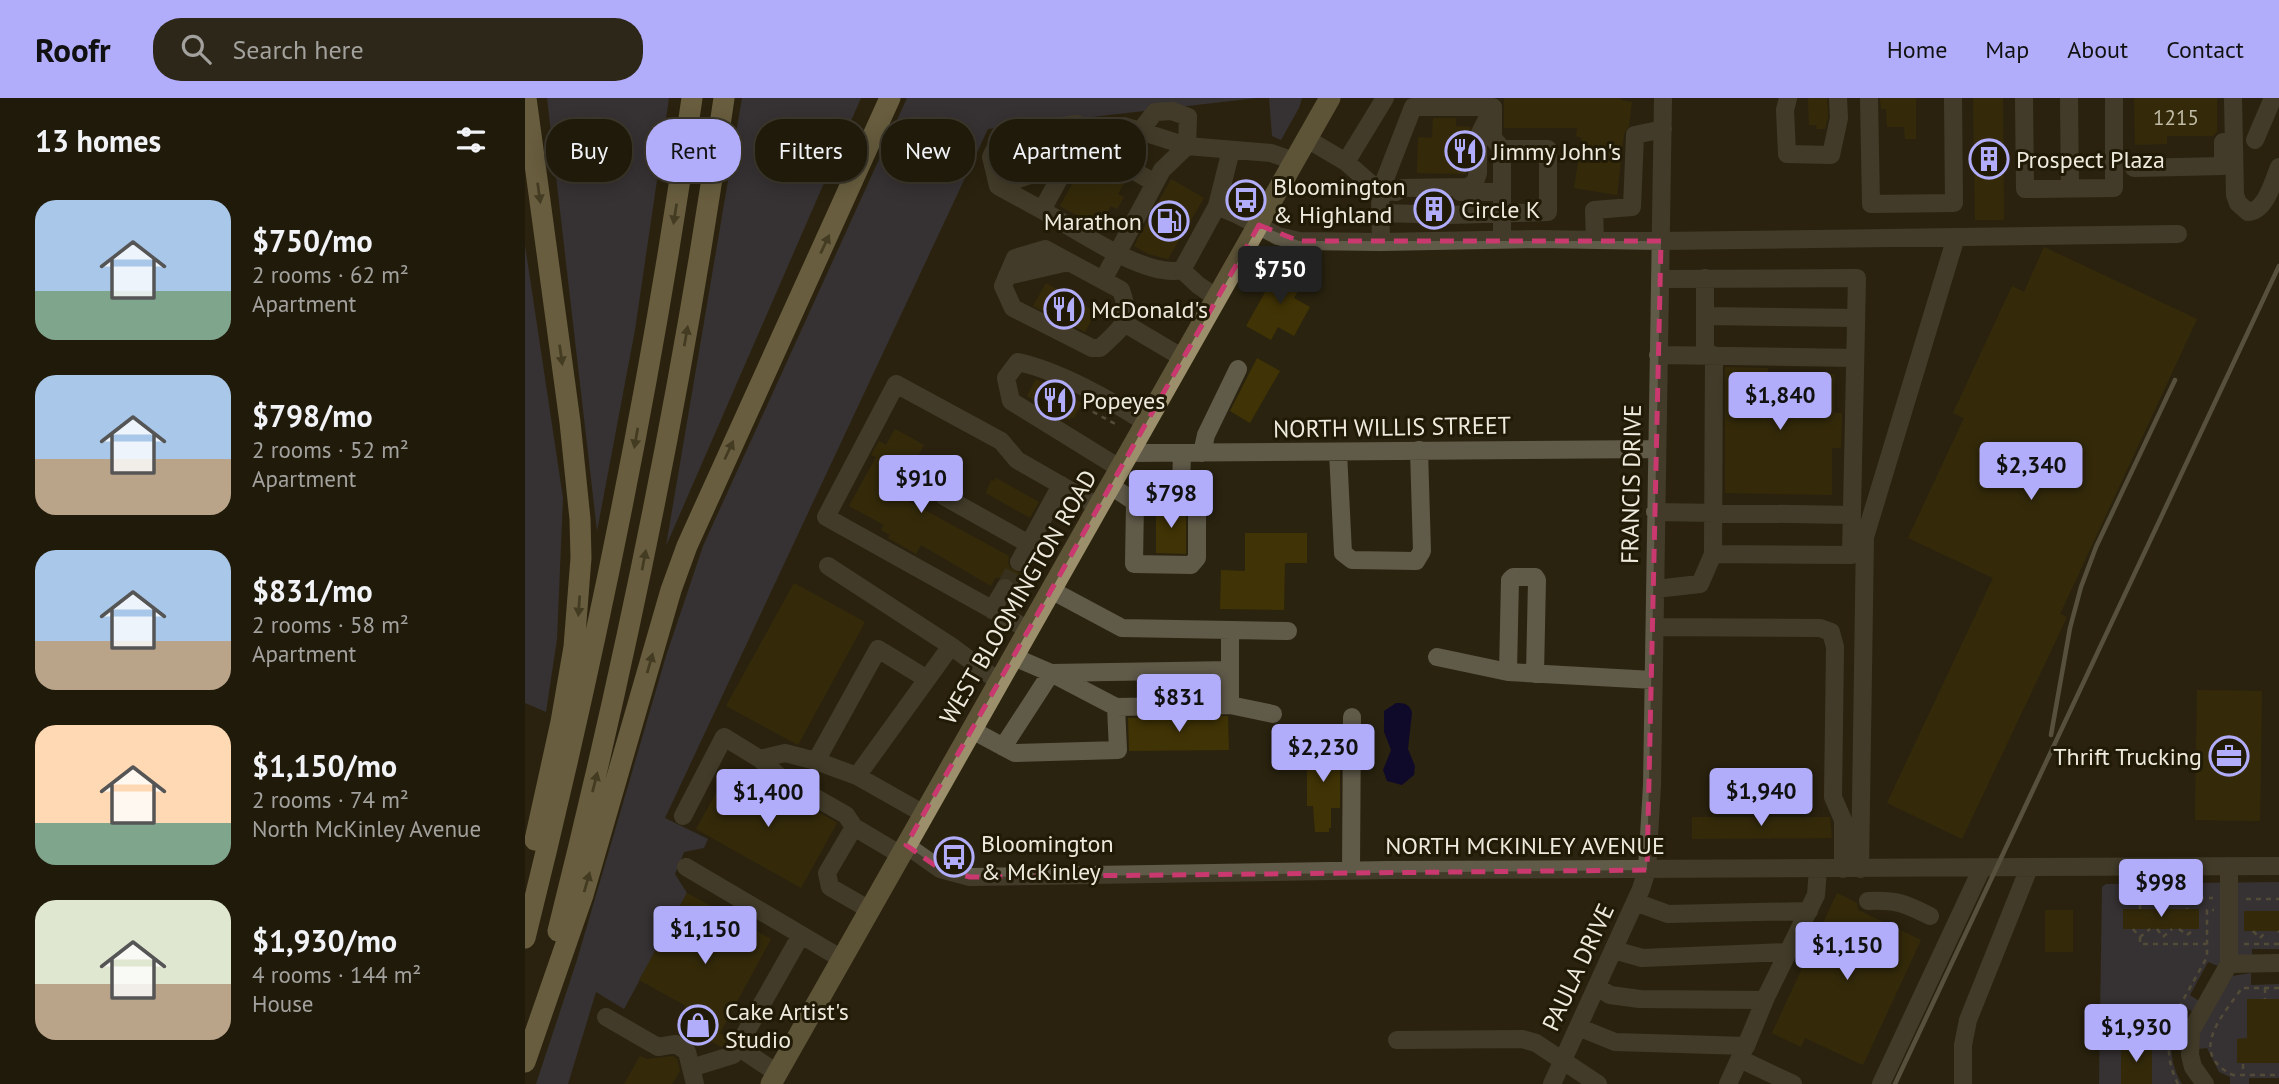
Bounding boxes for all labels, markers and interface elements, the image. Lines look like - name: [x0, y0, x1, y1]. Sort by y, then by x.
- search box: [153, 18, 643, 81]
- text: Roofr: [35, 28, 111, 71]
- icon: search: [177, 30, 215, 68]
- text: Search here: [233, 33, 364, 66]
- text: Home: [1887, 34, 1947, 65]
- text: Map: [1985, 34, 2029, 65]
- text: About: [2067, 34, 2128, 65]
- text: Contact: [2166, 34, 2244, 65]
- house number: 1215: [2153, 104, 2199, 131]
- chip: Buy: [546, 119, 632, 182]
- chip: Rent: [646, 119, 741, 182]
- chip: Filters: [755, 119, 867, 182]
- chip: New: [881, 119, 975, 182]
- chip: Apartment: [989, 119, 1146, 182]
- text: 13 homes: [35, 121, 161, 160]
- icon: filters: [452, 121, 490, 159]
- restaurant icon: Jimmy John's: [1444, 130, 1486, 172]
- place label: Jimmy John's: [1491, 136, 1621, 167]
- building icon: Prospect Plaza: [1968, 138, 2010, 180]
- place label: Prospect Plaza: [2016, 144, 2165, 175]
- place label: Bloomington & Highland: [1273, 171, 1406, 230]
- bus stop icon: Bloomington & Highland: [1225, 179, 1267, 221]
- one-way arrow: [534, 182, 545, 204]
- building icon: Circle K: [1413, 188, 1455, 230]
- place label: Circle K: [1461, 194, 1540, 225]
- fuel station icon: Marathon: [1148, 200, 1190, 242]
- one-way arrow: [669, 203, 680, 225]
- place label: Marathon: [1044, 206, 1142, 237]
- text: $750/mo: [252, 221, 373, 260]
- icon: home: [91, 228, 175, 312]
- one-way arrow: [819, 234, 831, 254]
- pin: $750: [1239, 246, 1321, 306]
- text: $750: [1254, 254, 1306, 283]
- text: 2 rooms · 62 m²: [252, 260, 409, 289]
- restaurant icon: McDonald's: [1043, 288, 1085, 330]
- text: Apartment: [252, 289, 356, 318]
- place label: McDonald's: [1091, 294, 1208, 325]
- one-way arrow: [681, 325, 692, 347]
- one-way arrow: [556, 344, 567, 366]
- pin: $1,840: [1723, 372, 1837, 432]
- restaurant icon: Popeyes: [1034, 379, 1076, 421]
- text: $1,840: [1744, 380, 1816, 409]
- place label: Popeyes: [1082, 385, 1165, 416]
- text: $798/mo: [252, 396, 373, 435]
- icon: home: [91, 403, 175, 487]
- street label: FRANCIS DRIVE: [1614, 404, 1648, 564]
- street label: NORTH WILLIS STREET: [1273, 409, 1511, 445]
- one-way arrow: [630, 427, 641, 449]
- text: 2 rooms · 52 m²: [252, 435, 409, 464]
- one-way arrow: [724, 440, 735, 461]
- pin: $2,340: [1974, 442, 2088, 502]
- text: $2,340: [1995, 450, 2067, 479]
- pin: $910: [880, 456, 962, 515]
- text: $910: [895, 463, 947, 492]
- text: Apartment: [252, 464, 356, 493]
- street label: WEST BLOOMINGTON ROAD: [932, 464, 1104, 730]
- pin: $798: [1130, 470, 1212, 530]
- text: $798: [1145, 478, 1197, 507]
- one-way arrow: [638, 549, 649, 571]
- text: $831/mo: [252, 571, 373, 610]
- icon: home: [91, 578, 175, 662]
- one-way arrow: [573, 595, 584, 617]
- text: 2 rooms · 58 m²: [252, 610, 409, 639]
- text: Apartment: [252, 639, 356, 668]
- one-way arrow: [645, 652, 656, 674]
- pin: $831: [1138, 674, 1220, 734]
- text: $831: [1153, 682, 1205, 711]
- pin: $2,230: [1266, 724, 1380, 784]
- text: $2,230: [1287, 732, 1359, 761]
- office icon: Thrift Trucking: [2208, 735, 2250, 777]
- place label: Thrift Trucking: [2053, 741, 2202, 772]
- text: $1,150/mo: [252, 746, 397, 785]
- icon: home: [91, 753, 175, 837]
- pin: $1,940: [1704, 768, 1818, 828]
- pin: $1,400: [711, 770, 825, 829]
- one-way arrow: [590, 771, 601, 793]
- text: $1,940: [1725, 776, 1797, 805]
- text: $1,400: [732, 777, 804, 806]
- text: 2 rooms · 74 m²: [252, 785, 409, 814]
- text: North McKinley Avenue: [252, 814, 481, 843]
- place label: Bloomington & McKinley: [981, 828, 1114, 887]
- street label: NORTH MCKINLEY AVENUE: [1385, 830, 1665, 861]
- bus stop icon: Bloomington & McKinley: [933, 836, 975, 878]
- pin: $998: [2120, 860, 2202, 919]
- text: $998: [2135, 867, 2187, 896]
- one-way arrow: [583, 871, 593, 892]
- street label: PAULA DRIVE: [1535, 898, 1621, 1036]
- pin: $1,150: [648, 906, 762, 966]
- text: $1,150: [669, 914, 741, 943]
- text: $1,930/mo: [252, 921, 397, 960]
- pin: $1,150: [1790, 922, 1904, 982]
- icon: home: [91, 928, 175, 1012]
- text: $1,150: [1811, 930, 1883, 959]
- text: 4 rooms · 144 m²: [252, 960, 421, 989]
- text: House: [252, 989, 314, 1018]
- place label: Cake Artist's Studio: [725, 996, 849, 1055]
- shop icon: Cake Artist's Studio: [677, 1004, 719, 1046]
- pin: $1,930: [2079, 1004, 2193, 1064]
- text: $1,930: [2100, 1012, 2172, 1041]

